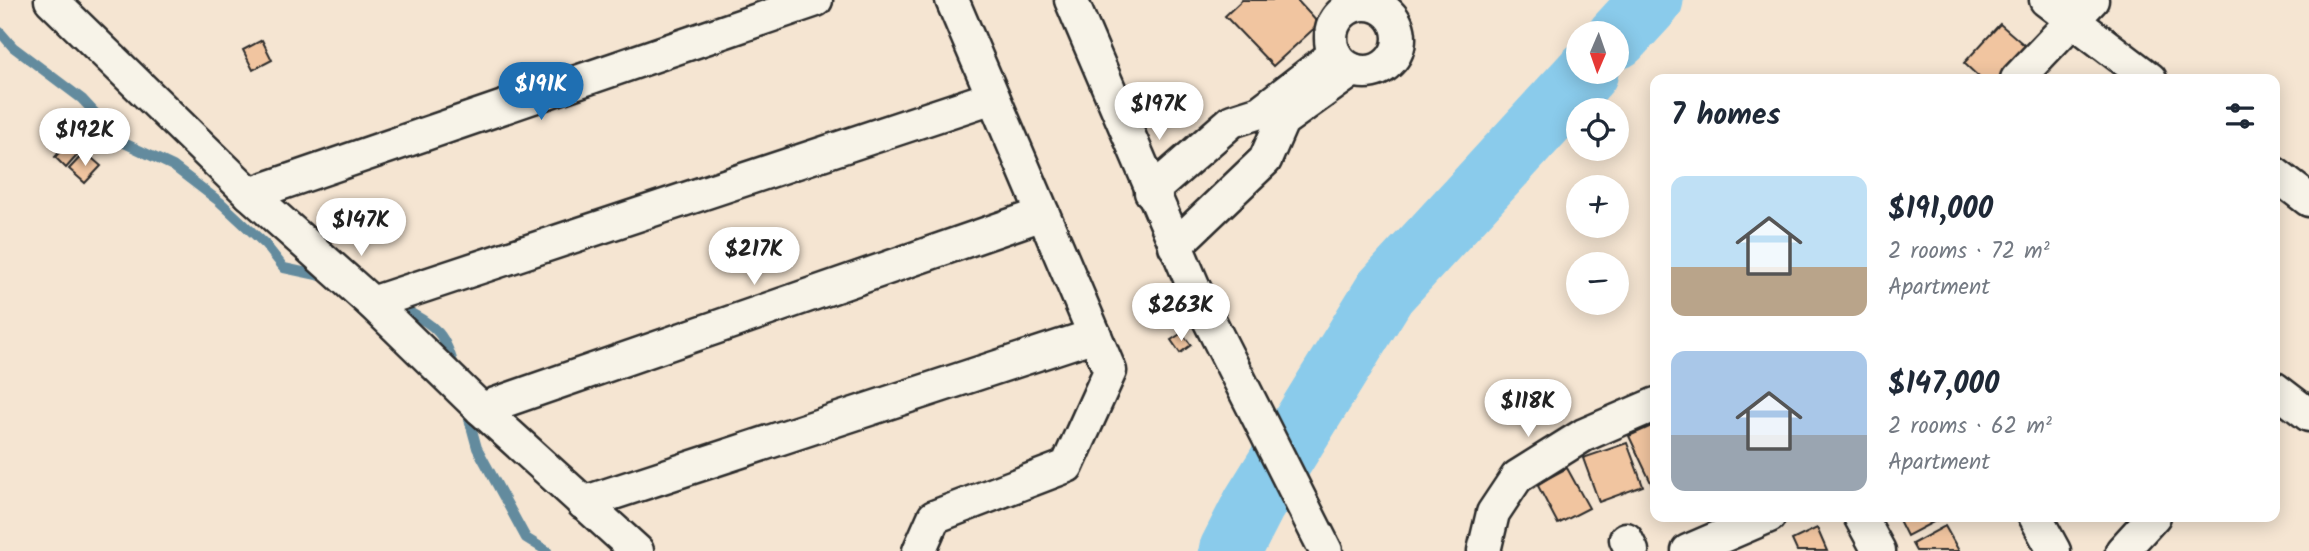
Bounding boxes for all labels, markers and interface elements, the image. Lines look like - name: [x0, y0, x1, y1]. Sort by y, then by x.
- north arrow: [1566, 21, 1629, 84]
- map controls: [1566, 21, 1629, 315]
- pin: $191K: [492, 62, 590, 122]
- text: $191K: [515, 67, 568, 103]
- pin: $197K: [1110, 82, 1208, 142]
- text: $197K: [1131, 87, 1187, 123]
- text: 7 homes: [1671, 92, 1781, 140]
- icon: filters: [2221, 97, 2259, 135]
- button: locate: [1566, 98, 1629, 161]
- pin: $192K: [36, 108, 134, 168]
- text: $192K: [55, 113, 115, 149]
- button: +: [1566, 175, 1629, 238]
- text: $191,000: [1888, 186, 1993, 234]
- pin: $147K: [312, 198, 410, 258]
- text: $147K: [332, 203, 390, 239]
- icon: home: [1727, 204, 1811, 288]
- pin: $217K: [705, 228, 803, 287]
- text: $217K: [725, 232, 783, 268]
- text: 2 rooms · 72 m²: [1888, 234, 2050, 270]
- button: −: [1566, 252, 1629, 315]
- text: Apartment: [1888, 270, 1990, 306]
- pin: $263K: [1132, 284, 1230, 343]
- text: $263K: [1148, 288, 1214, 324]
- text: $147,000: [1888, 361, 1999, 409]
- icon: home: [1727, 379, 1811, 463]
- pin: $118K: [1479, 380, 1577, 439]
- text: $118K: [1501, 384, 1555, 420]
- text: 2 rooms · 62 m²: [1888, 409, 2052, 445]
- text: Apartment: [1888, 445, 1990, 481]

